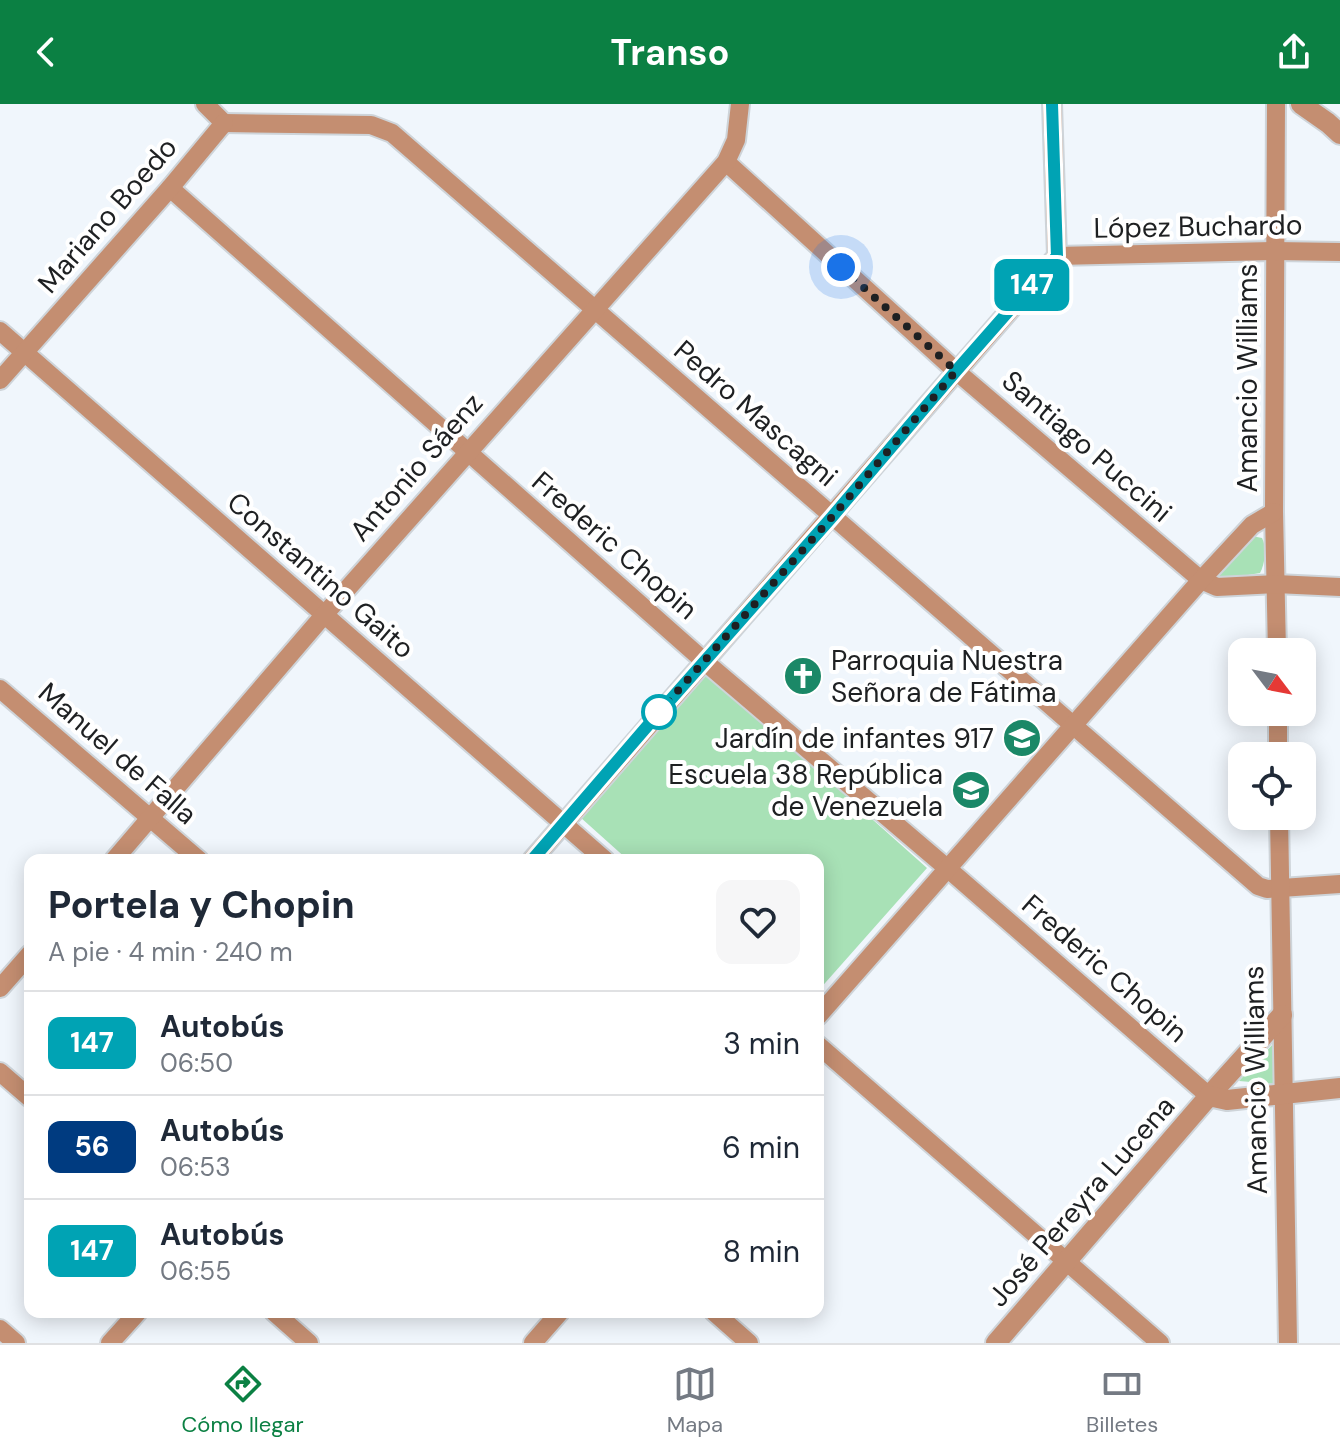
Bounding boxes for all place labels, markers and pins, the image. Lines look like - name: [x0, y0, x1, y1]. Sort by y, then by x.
- place label: Parroquia Nuestra Señora de Fátima: [831, 642, 1063, 711]
- church icon: Parroquia Nuestra Señora de Fátima: [782, 655, 824, 697]
- unlabelled marker: [642, 695, 676, 729]
- school or university icon: Jardín de infantes 917: [1001, 717, 1043, 759]
- place label: Jardín de infantes 917: [715, 720, 994, 757]
- place label: Escuela 38 República de Venezuela: [668, 756, 943, 825]
- school or university icon: Escuela 38 República de Venezuela: [950, 769, 992, 811]

